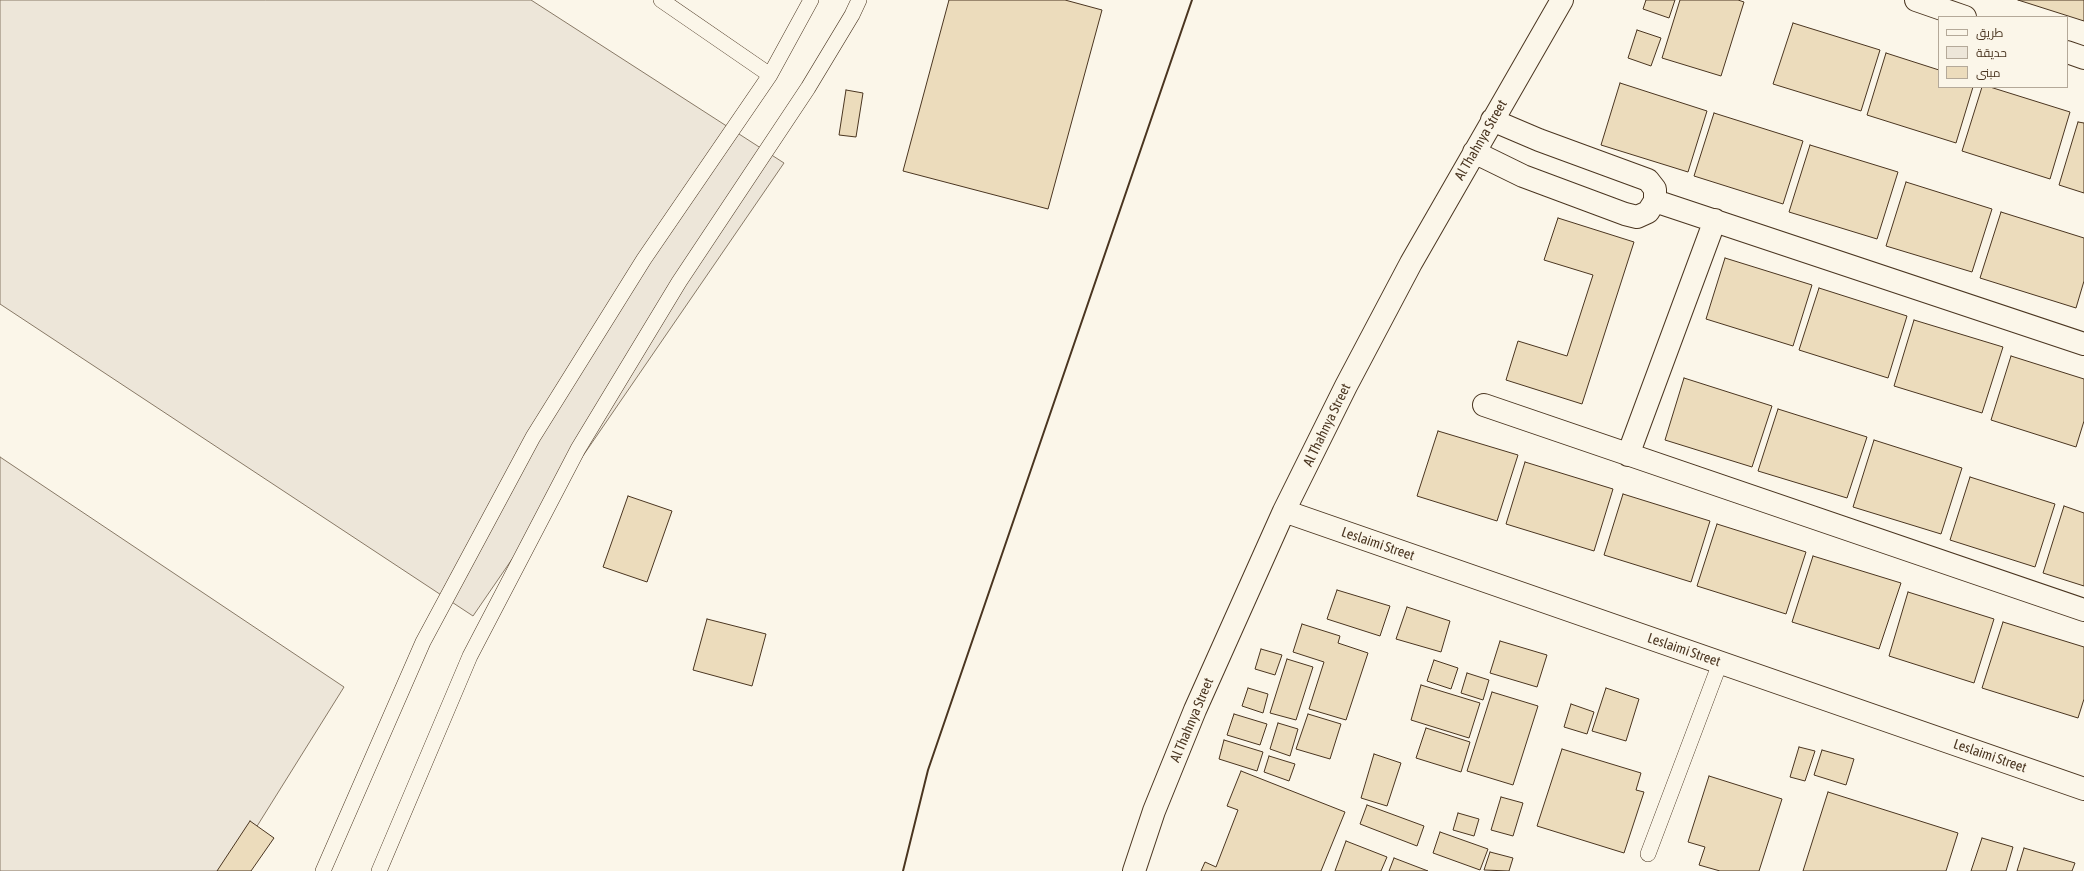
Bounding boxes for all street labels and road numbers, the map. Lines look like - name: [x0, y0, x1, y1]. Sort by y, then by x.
- street label: Al Thahnya Street: [1451, 97, 1511, 183]
- street label: Al Thahnya Street: [1300, 381, 1354, 469]
- street label: Leslaimi Street: [1339, 524, 1417, 564]
- street label: Leslaimi Street: [1645, 630, 1723, 670]
- street label: Al Thahnya Street: [1167, 675, 1217, 765]
- street label: Leslaimi Street: [1951, 736, 2029, 776]

